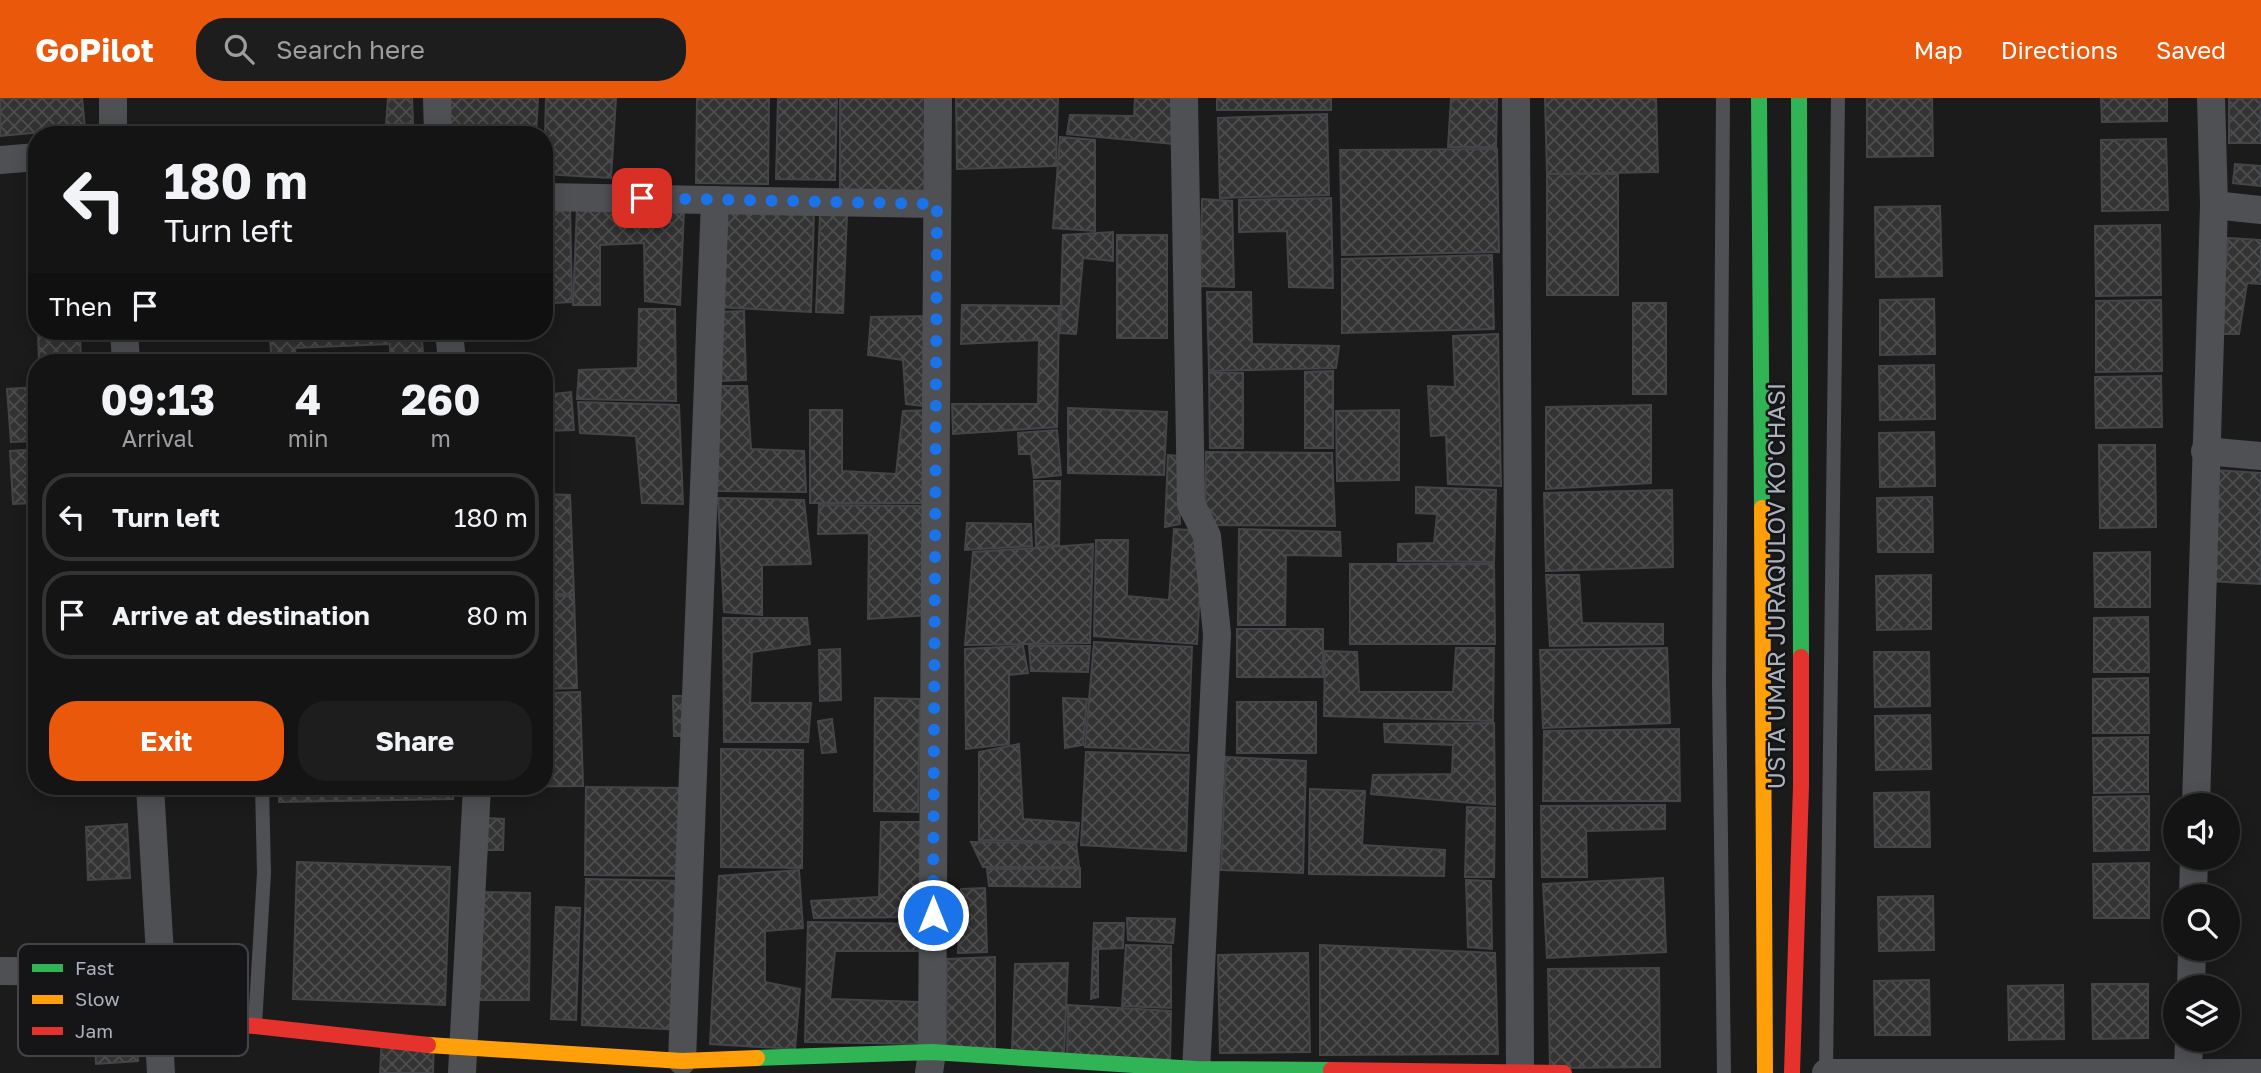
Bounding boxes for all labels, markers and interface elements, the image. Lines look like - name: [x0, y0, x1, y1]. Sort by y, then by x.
- search box: [196, 18, 686, 81]
- text: GoPilot: [35, 30, 154, 69]
- icon: search: [220, 30, 258, 68]
- text: Search here: [276, 34, 425, 65]
- text: Map: [1914, 35, 1963, 64]
- text: Directions: [2001, 35, 2118, 64]
- text: Saved: [2156, 35, 2226, 64]
- text: 180 m: [164, 151, 308, 210]
- icon: left: [49, 154, 140, 245]
- pin: [612, 168, 672, 228]
- icon: arrive: [623, 179, 661, 217]
- text: Turn left: [164, 211, 293, 249]
- icon: arrive: [126, 287, 164, 325]
- text: Then: [49, 291, 112, 322]
- text: 09:13: [101, 374, 215, 424]
- text: 4: [295, 374, 321, 424]
- text: 260: [401, 374, 480, 424]
- street label: USTA UMAR JURAQULOV KO'CHASI: [1761, 383, 1790, 789]
- text: Arrival: [122, 424, 194, 452]
- text: min: [288, 424, 328, 452]
- text: m: [431, 424, 451, 452]
- icon: left: [53, 498, 91, 536]
- text: Turn left: [112, 502, 220, 533]
- text: 180 m: [454, 502, 528, 533]
- icon: arrive: [53, 596, 91, 634]
- text: Arrive at destination: [112, 600, 370, 631]
- text: 80 m: [467, 600, 528, 631]
- button: Exit: [49, 701, 284, 781]
- button: Share: [298, 701, 532, 781]
- map controls: [2163, 793, 2240, 1052]
- button: sound: [2163, 793, 2240, 870]
- position arrow: [896, 878, 970, 952]
- button: search: [2163, 884, 2240, 961]
- legend: [18, 944, 248, 1056]
- text: Fast: [75, 956, 114, 979]
- button: layers: [2163, 975, 2240, 1052]
- text: Slow: [75, 987, 120, 1010]
- text: Jam: [75, 1019, 113, 1042]

